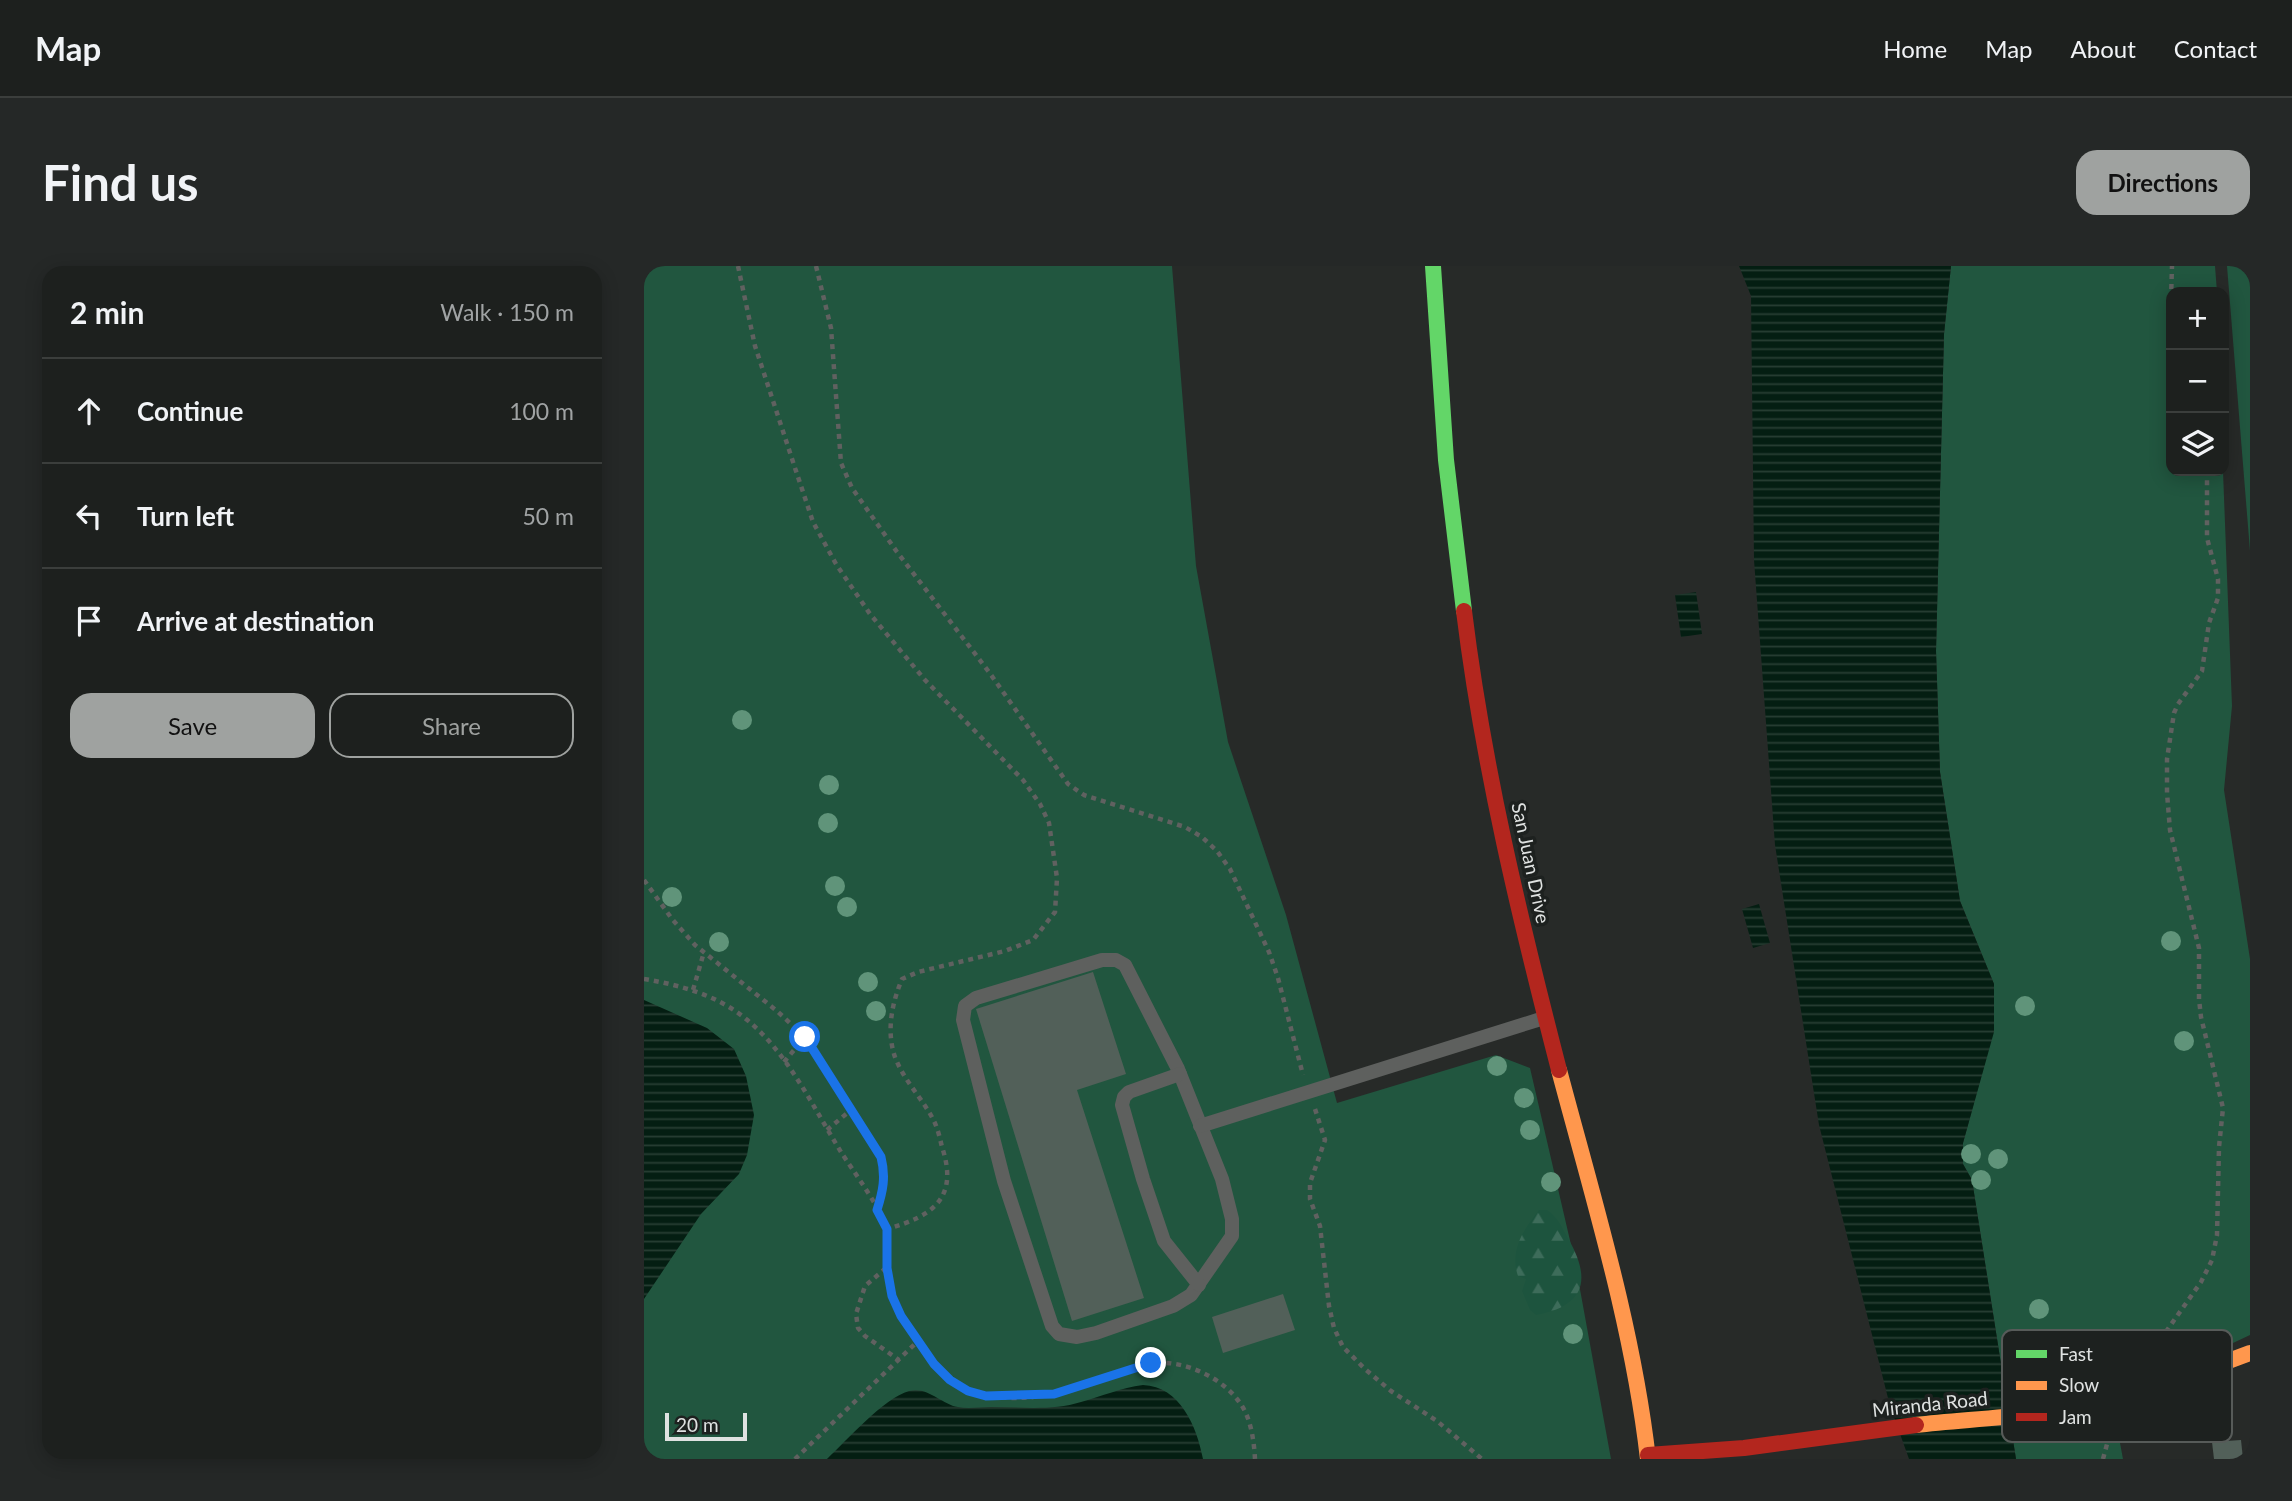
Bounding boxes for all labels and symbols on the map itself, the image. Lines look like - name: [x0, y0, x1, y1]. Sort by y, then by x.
- street label: San Juan Drive: [1507, 800, 1556, 925]
- route start: [789, 1021, 820, 1052]
- legend: [2002, 1330, 2232, 1442]
- text: Fast: [2059, 1342, 2093, 1365]
- route end: [1135, 1347, 1166, 1378]
- text: Slow: [2059, 1373, 2099, 1396]
- street label: Miranda Road: [1871, 1386, 1989, 1421]
- text: Jam: [2059, 1405, 2092, 1428]
- scale bar: [665, 1410, 747, 1442]

